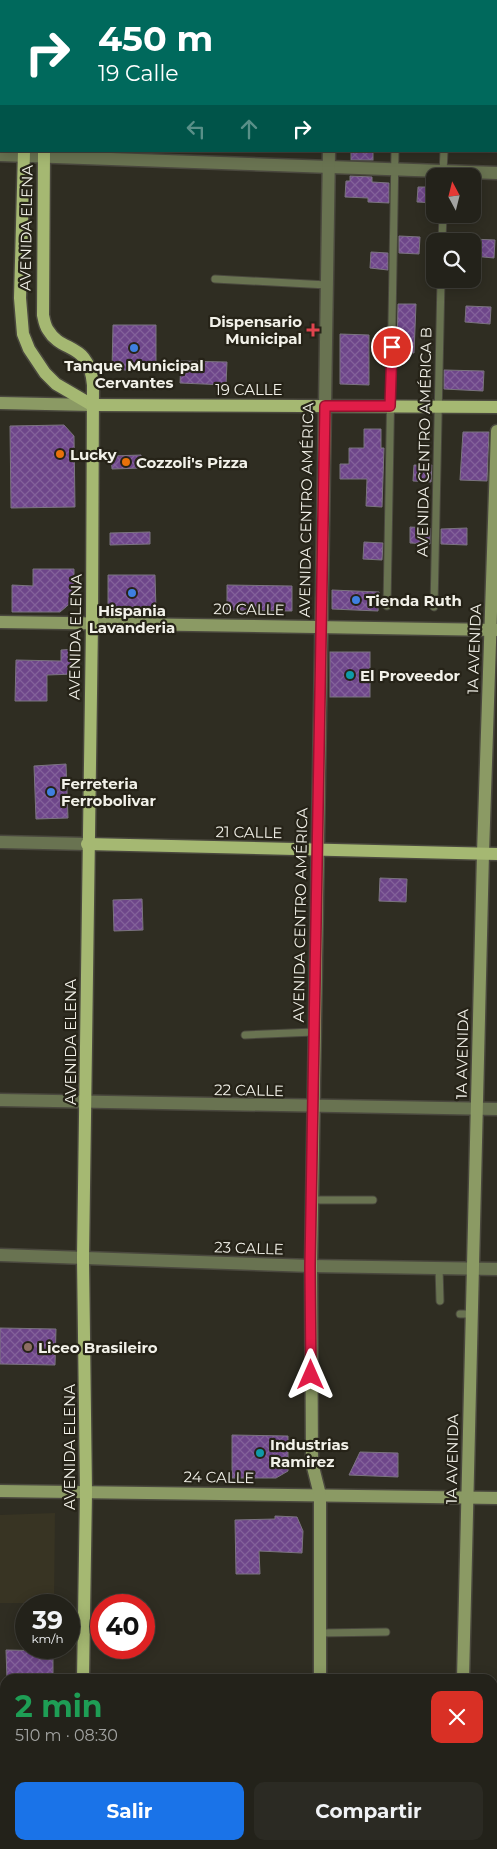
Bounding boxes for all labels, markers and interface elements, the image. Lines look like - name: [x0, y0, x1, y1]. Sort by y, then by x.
- text: 450 m: [98, 17, 213, 60]
- icon: right: [15, 20, 80, 85]
- text: 19 Calle: [98, 60, 179, 87]
- icon: left: [182, 115, 210, 143]
- icon: ahead: [235, 115, 263, 143]
- icon: right: [288, 115, 316, 143]
- street label: AVENIDA ELENA: [15, 165, 37, 291]
- north arrow: [426, 168, 481, 222]
- map controls: [426, 168, 481, 288]
- button: search: [426, 233, 481, 288]
- place label: Dispensario Municipal: [209, 312, 302, 348]
- marker: Dispensario Municipal: [306, 323, 320, 337]
- pin: [371, 326, 413, 368]
- street label: AVENIDA CENTRO AMÉRICA B: [412, 327, 436, 557]
- icon: arrive: [378, 333, 406, 361]
- marker: Tanque Municipal Cervantes: [128, 342, 140, 354]
- place label: Tanque Municipal Cervantes: [64, 356, 204, 392]
- street label: 19 CALLE: [215, 380, 283, 399]
- street label: AVENIDA CENTRO AMÉRICA: [295, 402, 317, 617]
- place label: Lucky: [70, 445, 118, 464]
- marker: Lucky: [54, 448, 66, 460]
- place label: Cozzoli's Pizza: [136, 453, 248, 472]
- marker: Cozzoli's Pizza: [120, 456, 132, 468]
- street label: AVENIDA ELENA: [64, 574, 86, 700]
- marker: Hispania Lavanderia: [126, 587, 138, 599]
- place label: Tienda Ruth: [366, 591, 462, 610]
- marker: Tienda Ruth: [350, 594, 362, 606]
- street label: 20 CALLE: [213, 599, 285, 619]
- place label: Hispania Lavanderia: [89, 601, 175, 637]
- street label: 1A AVENIDA: [463, 603, 485, 694]
- place label: El Proveedor: [360, 666, 460, 685]
- marker: El Proveedor: [344, 669, 356, 681]
- place label: Ferreteria Ferrobolivar: [61, 774, 157, 810]
- marker: Ferreteria Ferrobolivar: [45, 786, 57, 798]
- street label: AVENIDA CENTRO AMÉRICA: [289, 807, 311, 1022]
- street label: 21 CALLE: [215, 822, 283, 842]
- street label: AVENIDA ELENA: [61, 979, 80, 1105]
- street label: 1A AVENIDA: [452, 1008, 472, 1099]
- street label: 22 CALLE: [214, 1080, 284, 1100]
- street label: 23 CALLE: [214, 1237, 284, 1259]
- place label: Liceo Brasileiro: [38, 1338, 158, 1357]
- marker: Liceo Brasileiro: [22, 1341, 34, 1353]
- position arrow: [284, 1348, 336, 1400]
- street label: AVENIDA ELENA: [60, 1384, 79, 1510]
- street label: 1A AVENIDA: [442, 1413, 462, 1504]
- place label: Industrias Ramirez: [270, 1435, 349, 1471]
- marker: Industrias Ramirez: [254, 1447, 266, 1459]
- street label: 24 CALLE: [183, 1467, 255, 1487]
- speed limit sign: 40: [90, 1594, 155, 1659]
- text: 39: [32, 1605, 63, 1635]
- text: km/h: [31, 1631, 64, 1646]
- text: 2 min: [15, 1688, 102, 1725]
- button: close: [431, 1691, 483, 1743]
- text: 510 m · 08:30: [15, 1726, 118, 1745]
- button: Salir: [15, 1782, 244, 1840]
- button: Compartir: [254, 1782, 483, 1840]

